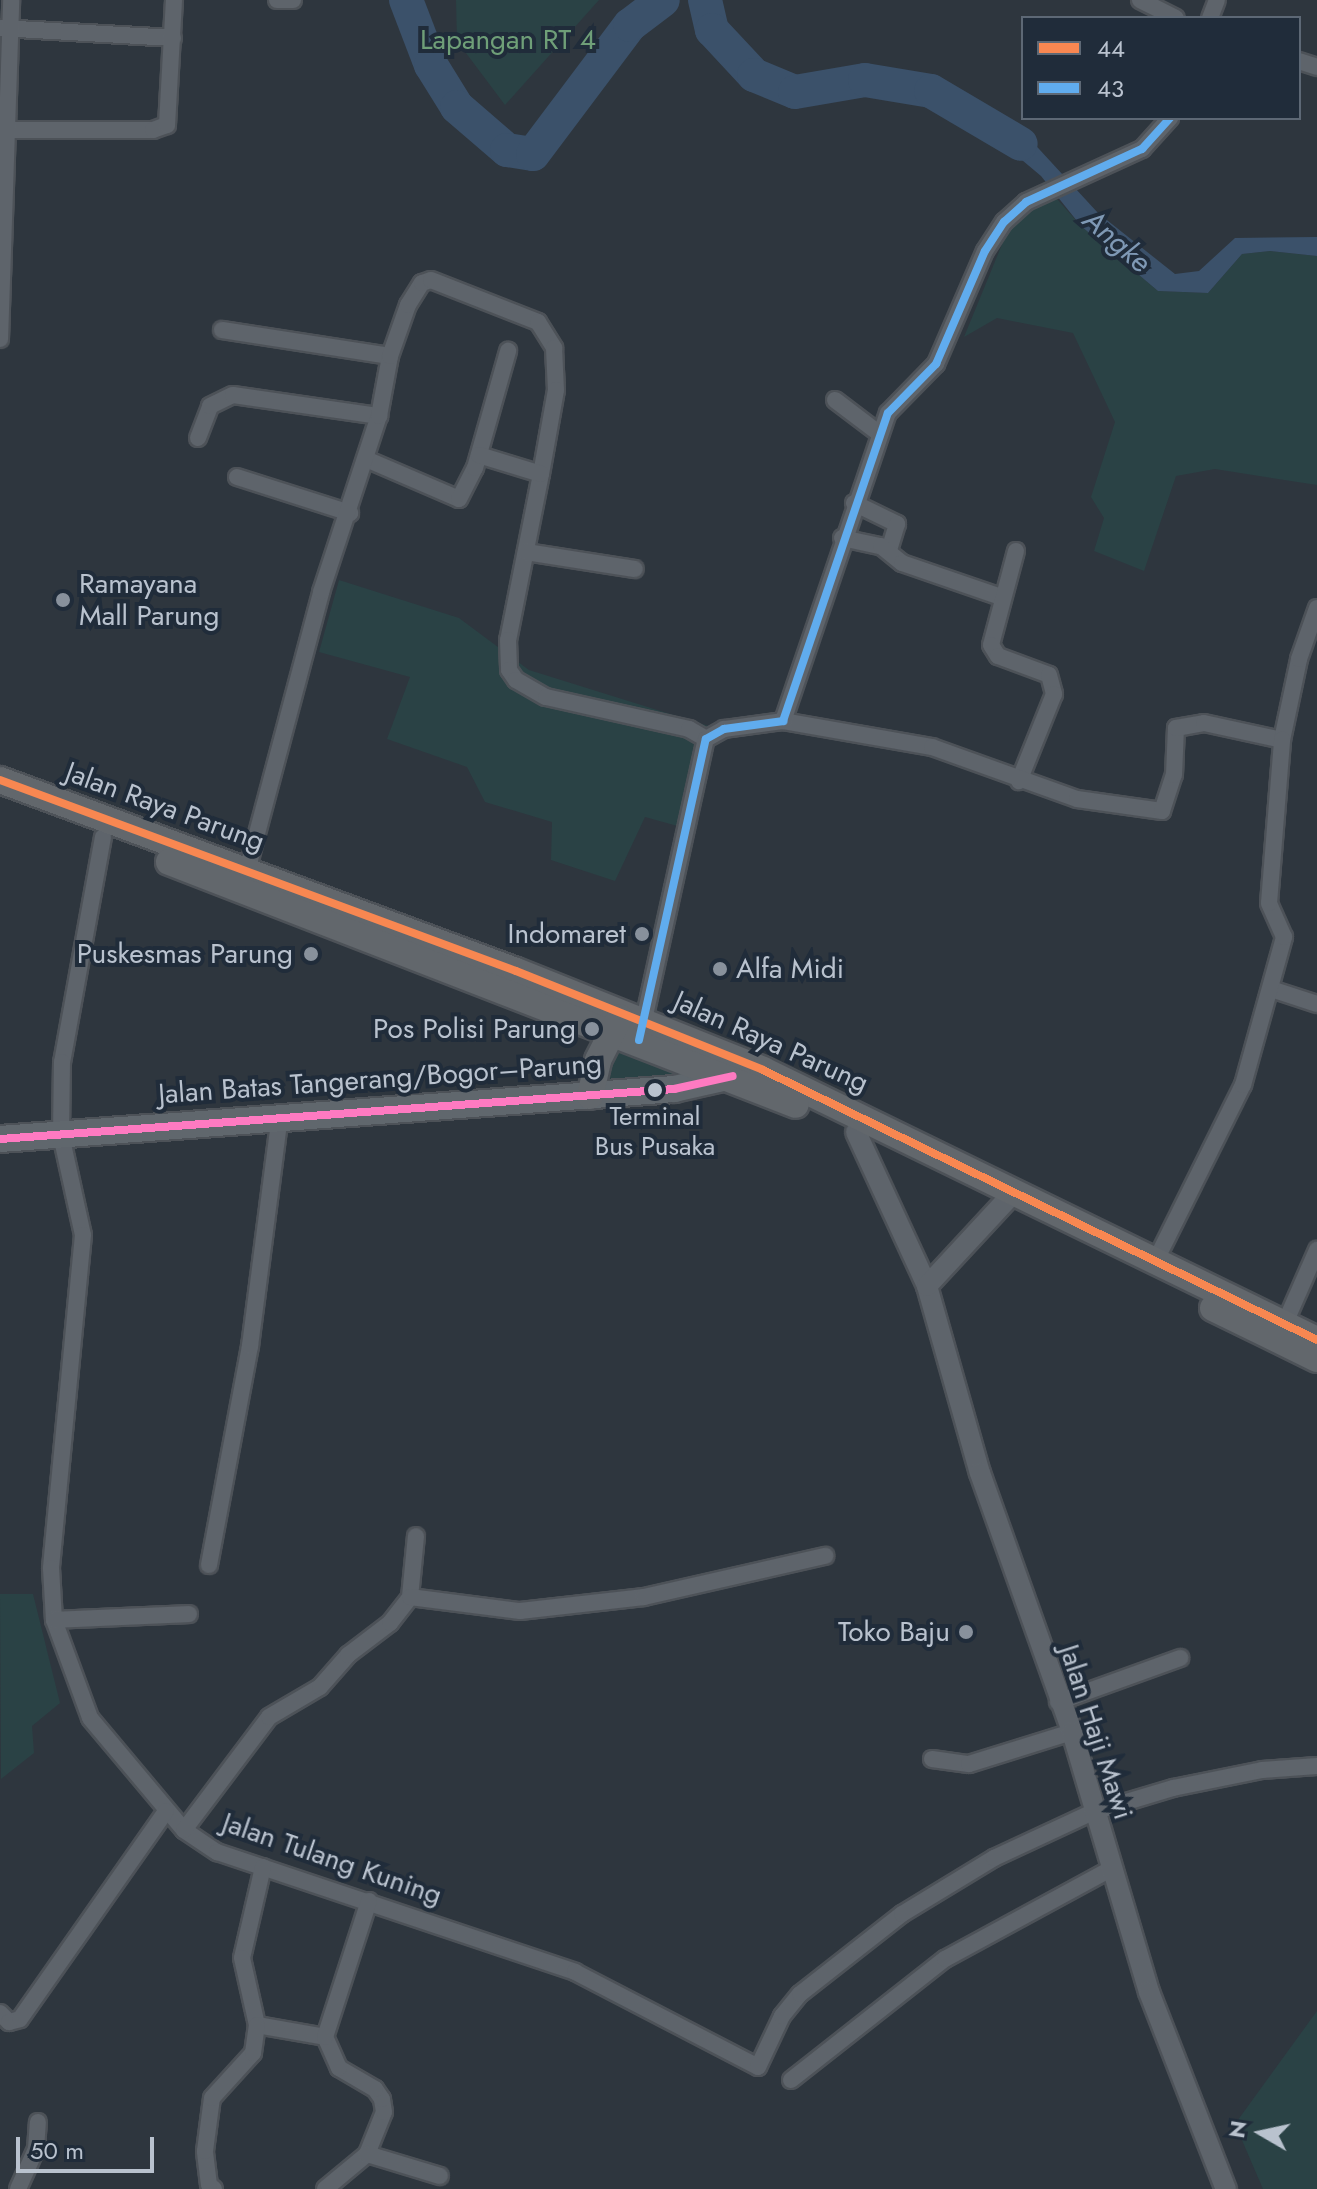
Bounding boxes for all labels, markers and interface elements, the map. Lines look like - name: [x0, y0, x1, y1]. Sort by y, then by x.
- legend: [1021, 16, 1301, 120]
- park label: Lapangan RT 4: [420, 23, 596, 57]
- text: 44: [1097, 31, 1125, 66]
- text: 43: [1097, 71, 1124, 106]
- water label: Angke: [1076, 202, 1158, 280]
- place label: Ramayana Mall Parung: [79, 567, 219, 633]
- marker: Ramayana Mall Parung: [54, 591, 72, 609]
- street label: Jalan Raya Parung: [61, 755, 269, 859]
- place label: Indomaret: [508, 917, 626, 951]
- marker: Indomaret: [633, 925, 651, 943]
- place label: Puskesmas Parung: [77, 937, 293, 971]
- marker: Puskesmas Parung: [300, 943, 322, 965]
- place label: Alfa Midi: [736, 952, 844, 986]
- marker: Alfa Midi: [711, 960, 729, 978]
- street label: Jalan Raya Parung: [669, 984, 873, 1100]
- place label: Pos Polisi Parung: [373, 1012, 576, 1046]
- marker: Pos Polisi Parung: [583, 1020, 601, 1038]
- street label: Jalan Batas Tangerang/Bogor–Parung: [157, 1047, 603, 1111]
- marker: Terminal Bus Pusaka: [647, 1082, 663, 1098]
- place label: Terminal Bus Pusaka: [595, 1101, 715, 1162]
- place label: Toko Baju: [838, 1615, 950, 1649]
- marker: Toko Baju: [957, 1623, 975, 1641]
- street label: Jalan Haji Mawi: [1052, 1640, 1140, 1824]
- street label: Jalan Tulang Kuning: [218, 1806, 446, 1912]
- north arrow: [1221, 2093, 1301, 2173]
- text: N: [1220, 2118, 1254, 2140]
- scale bar: [20, 2121, 158, 2171]
- text: 50 m: [30, 2133, 84, 2168]

